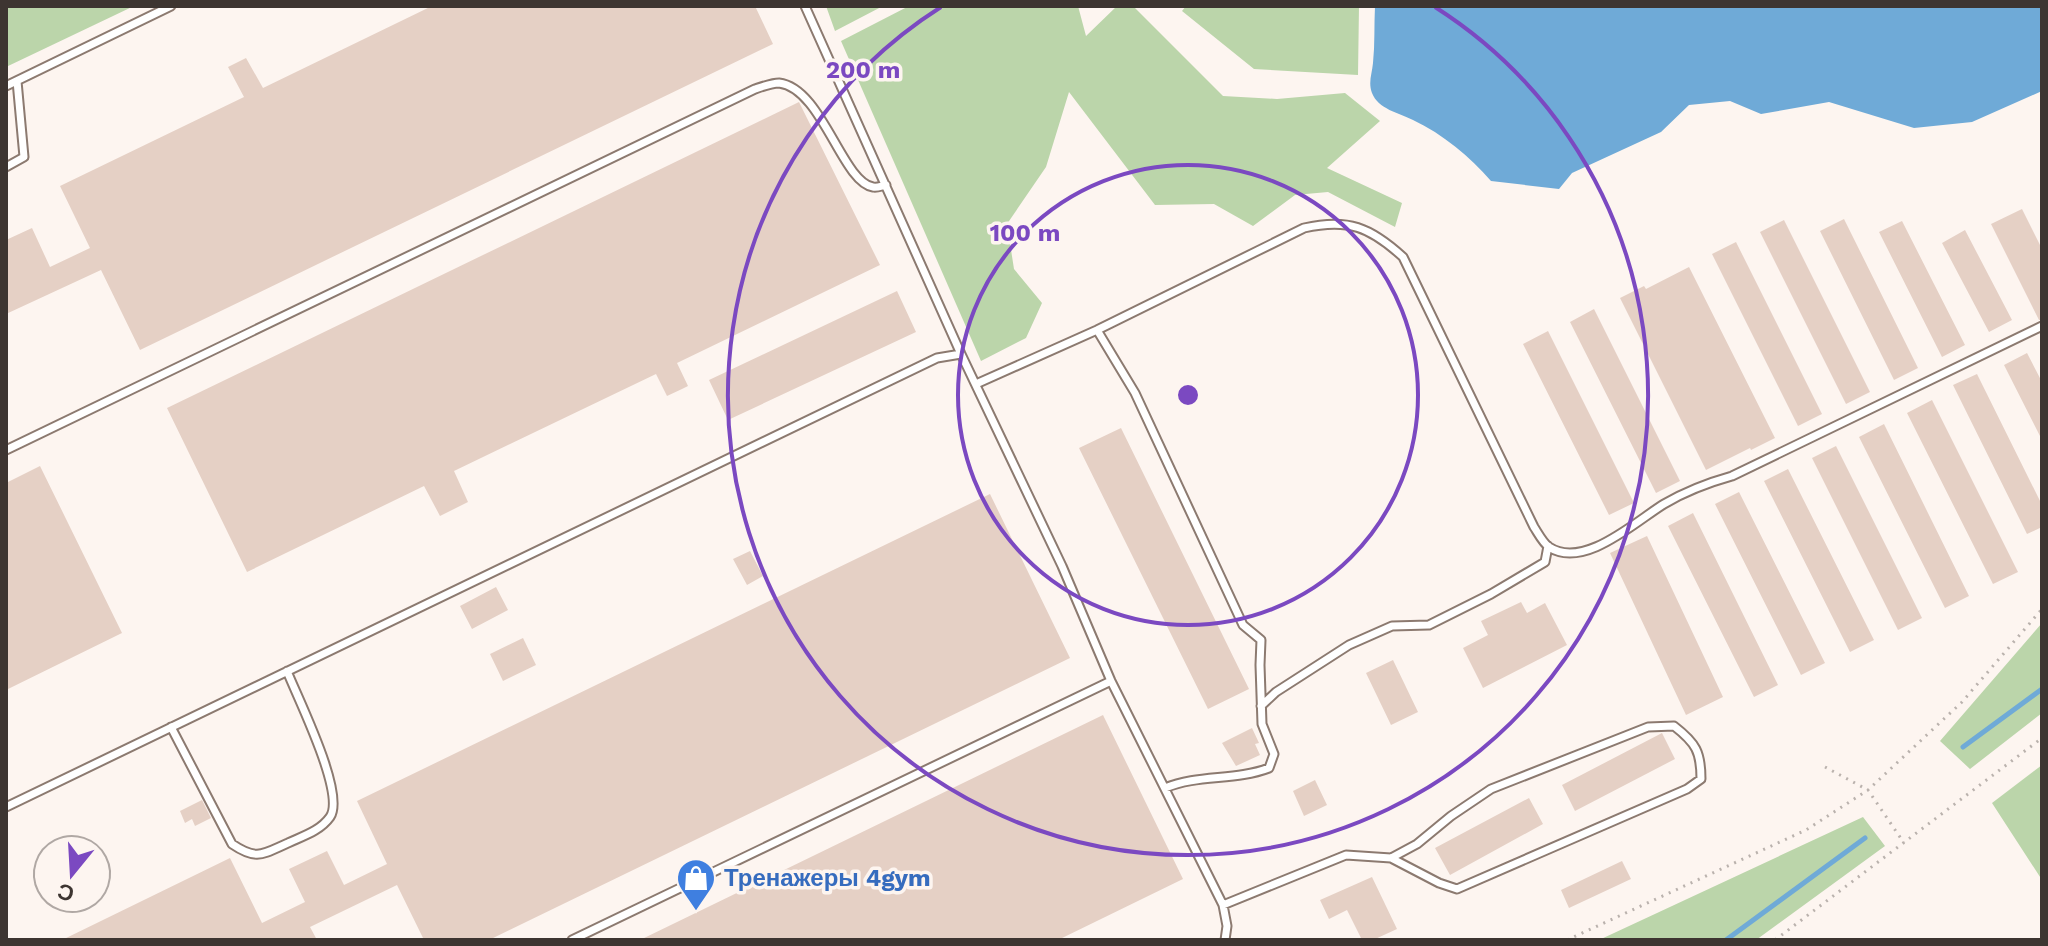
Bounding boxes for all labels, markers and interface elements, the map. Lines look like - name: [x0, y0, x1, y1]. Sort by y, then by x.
- text: 200 m: [826, 56, 900, 84]
- text: 100 m: [990, 219, 1060, 247]
- centre of rings: [1174, 381, 1202, 409]
- north arrow: [32, 834, 112, 914]
- shop icon: Тренажеры 4gym: [675, 857, 717, 912]
- place label: Тренажеры 4gym: [724, 864, 931, 892]
- text: С: [54, 878, 77, 907]

